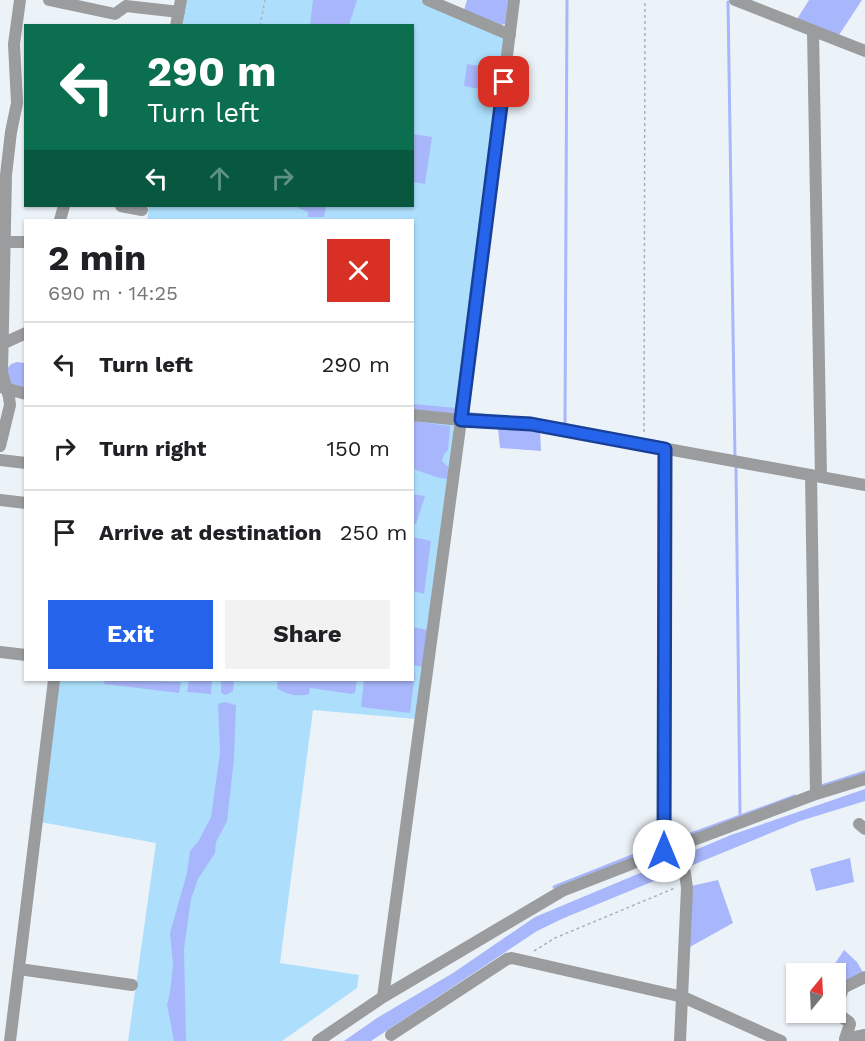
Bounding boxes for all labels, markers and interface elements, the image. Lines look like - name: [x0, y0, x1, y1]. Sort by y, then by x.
- text: 290 m: [147, 47, 277, 96]
- icon: left: [48, 48, 126, 126]
- pin: [478, 56, 529, 107]
- icon: arrive: [487, 65, 520, 98]
- text: Turn left: [147, 97, 259, 129]
- icon: left: [140, 162, 173, 195]
- icon: ahead: [203, 162, 236, 195]
- icon: right: [266, 162, 299, 195]
- text: 2 min: [48, 237, 146, 279]
- button: close: [327, 239, 390, 302]
- text: 690 m · 14:25: [48, 281, 178, 305]
- icon: left: [48, 348, 81, 381]
- text: Turn left: [99, 352, 193, 377]
- text: 290 m: [321, 352, 390, 377]
- icon: right: [48, 432, 81, 465]
- text: Turn right: [99, 436, 206, 461]
- text: 150 m: [326, 436, 390, 461]
- icon: arrive: [48, 516, 81, 549]
- text: Arrive at destination: [99, 520, 322, 545]
- text: 250 m: [340, 520, 407, 545]
- button: Exit: [48, 600, 213, 669]
- button: Share: [225, 600, 390, 669]
- position arrow: [632, 819, 696, 883]
- north arrow: [786, 963, 846, 1023]
- map controls: [786, 963, 846, 1023]

